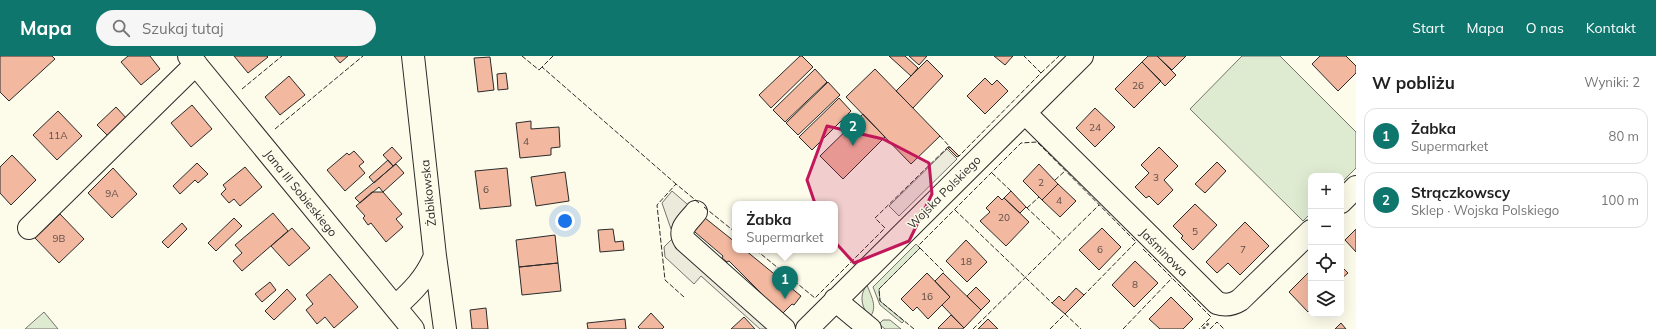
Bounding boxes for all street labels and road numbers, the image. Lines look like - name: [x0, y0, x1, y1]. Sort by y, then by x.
- street label: Jana III Sobieskiego: [261, 147, 341, 240]
- street label: Wojska Polskiego: [904, 152, 984, 232]
- street label: Żabikowska: [417, 159, 439, 227]
- street label: Jaśminowa: [1137, 225, 1191, 279]

